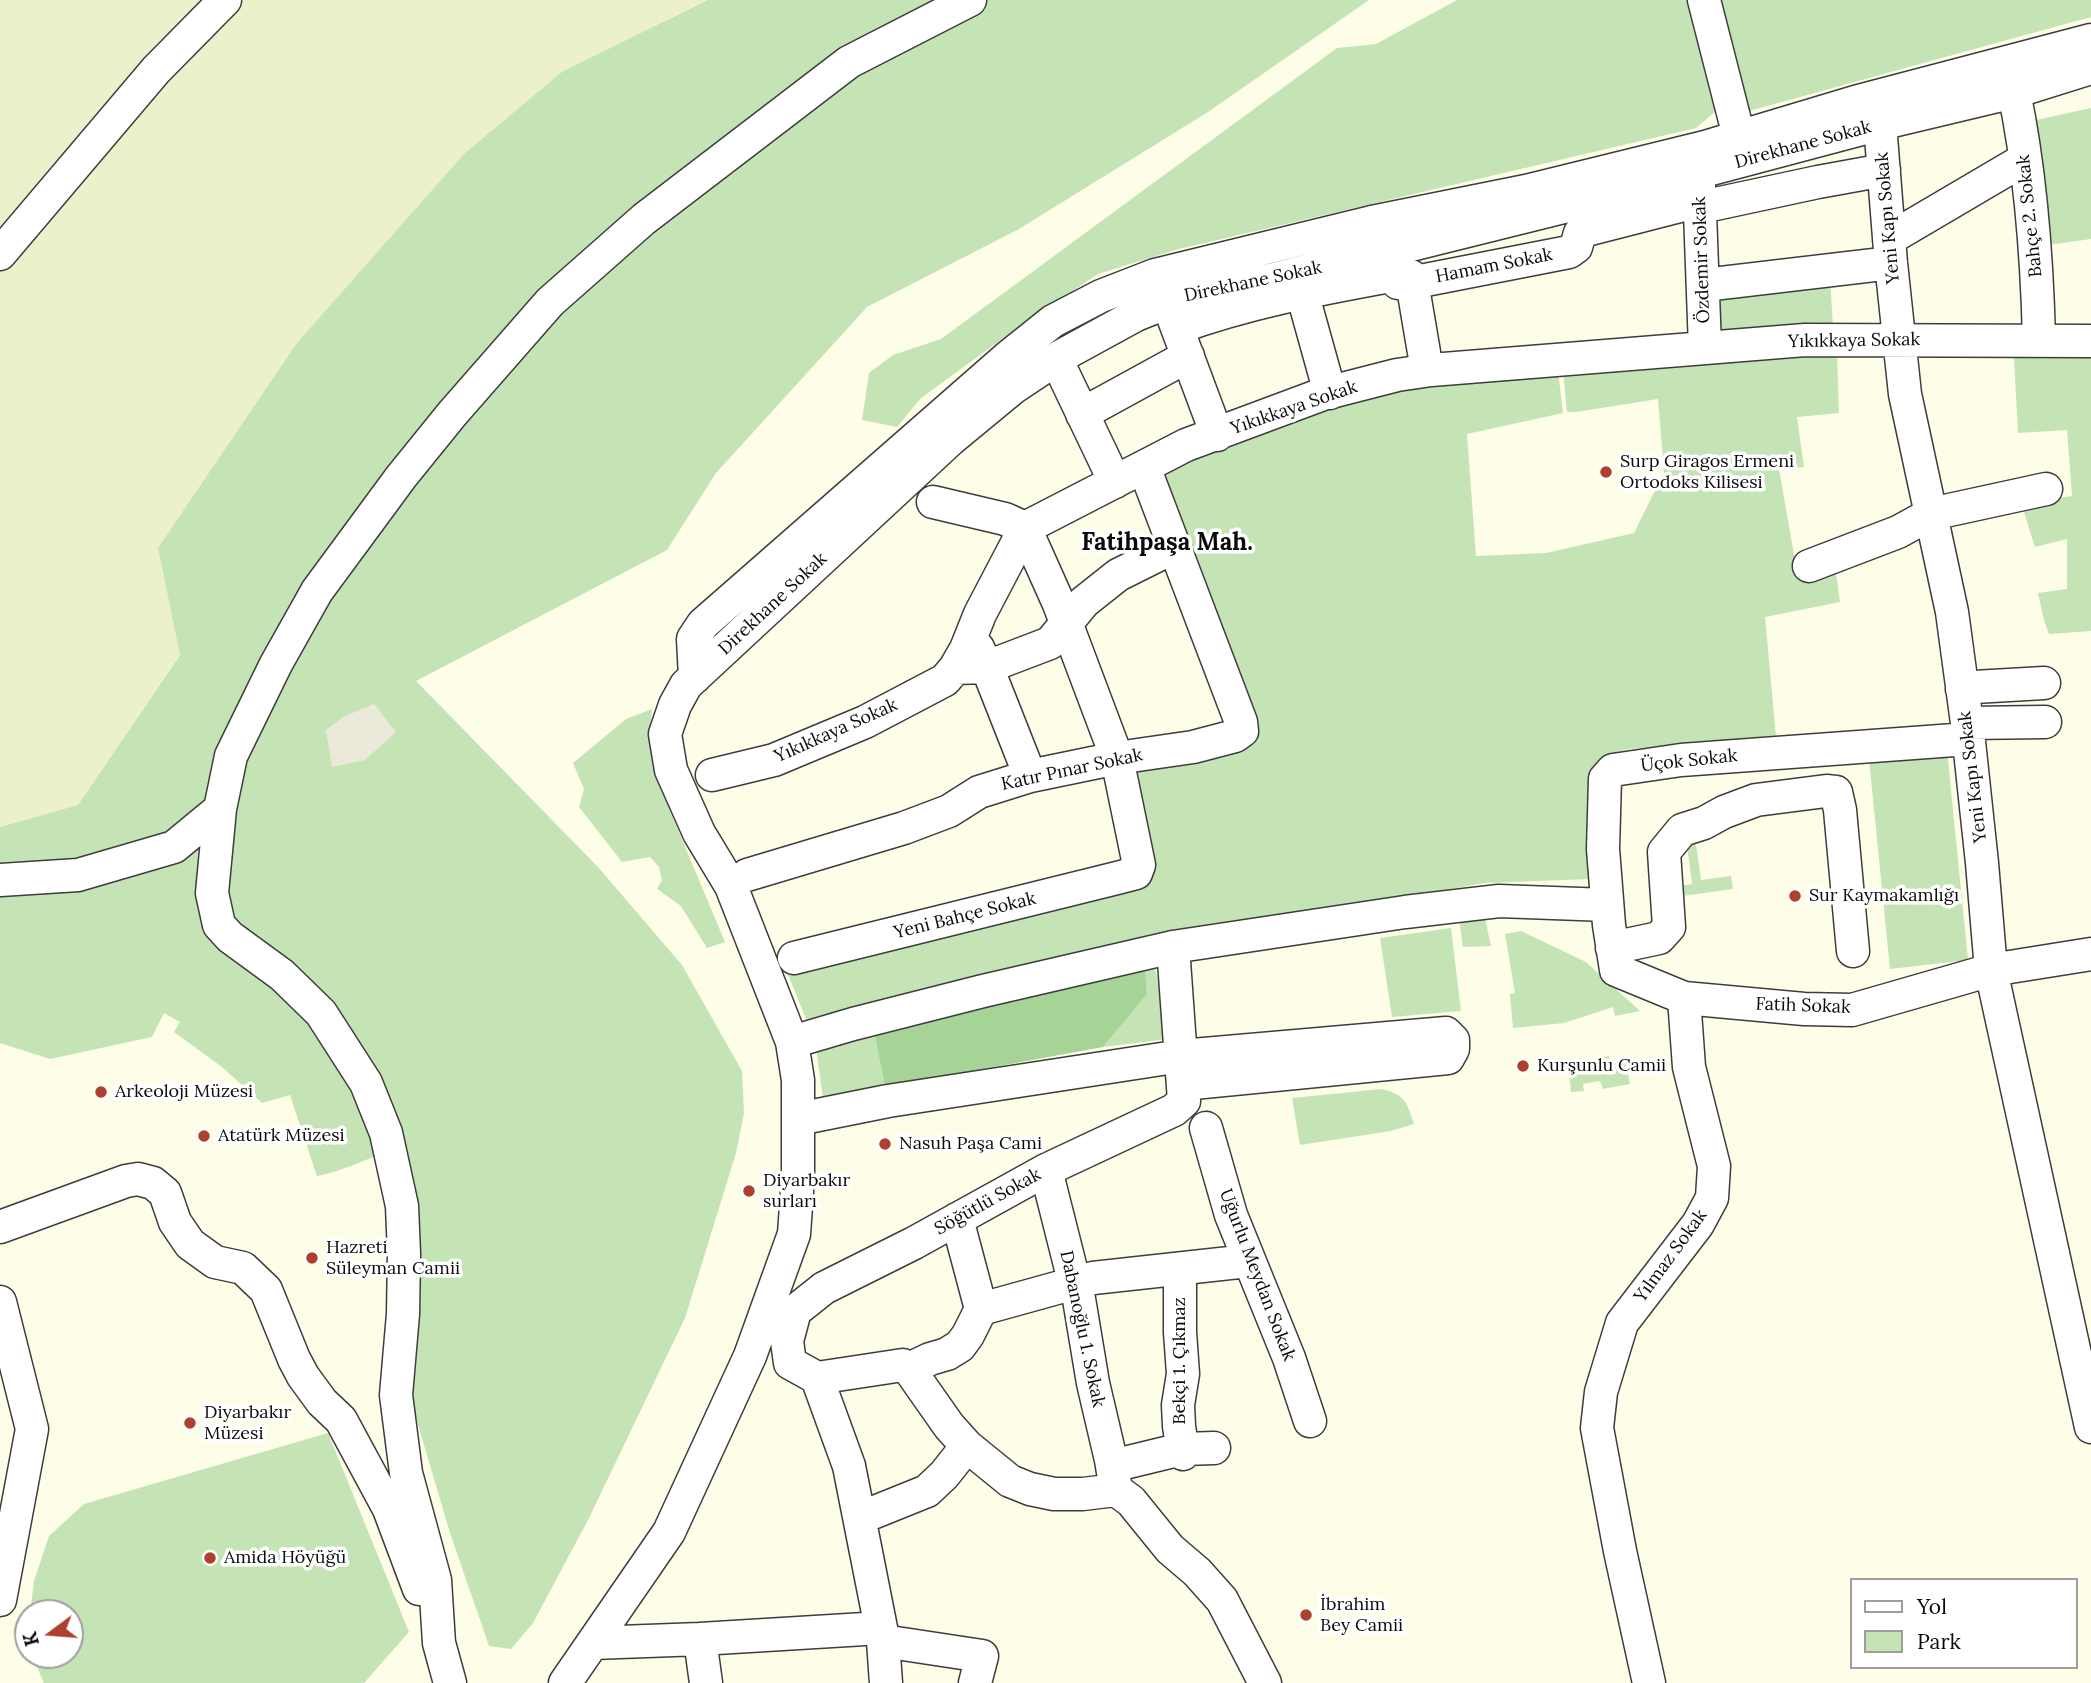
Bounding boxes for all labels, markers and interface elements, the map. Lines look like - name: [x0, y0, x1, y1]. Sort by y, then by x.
- street label: Direkhane Sokak: [1732, 116, 1874, 174]
- street label: Yeni Kapı Sokak: [1871, 151, 1905, 285]
- street label: Bahçe 2. Sokak: [2013, 153, 2047, 279]
- street label: Özdemir Sokak: [1689, 196, 1715, 324]
- street label: Hamam Sokak: [1434, 244, 1554, 288]
- street label: Direkhane Sokak: [1182, 257, 1324, 307]
- street label: Yıkıkkaya Sokak: [1788, 329, 1920, 353]
- street label: Yıkıkkaya Sokak: [1228, 376, 1360, 440]
- place label: Surp Giragos Ermeni Ortodoks Kilisesi: [1620, 451, 1794, 494]
- marker: Surp Giragos Ermeni Ortodoks Kilisesi: [1598, 464, 1614, 480]
- district label: Fatihpaşa Mah.: [1081, 529, 1253, 557]
- street label: Direkhane Sokak: [714, 548, 832, 660]
- street label: Yıkıkkaya Sokak: [771, 694, 901, 768]
- street label: Yeni Kapı Sokak: [1954, 710, 1992, 844]
- street label: Katır Pınar Sokak: [999, 744, 1145, 796]
- street label: Üçok Sokak: [1640, 745, 1738, 777]
- place label: Sur Kaymakamlığı: [1809, 885, 1959, 907]
- street label: Yeni Bahçe Sokak: [892, 888, 1038, 944]
- marker: Sur Kaymakamlığı: [1787, 888, 1803, 904]
- street label: Fatih Sokak: [1755, 994, 1851, 1018]
- place label: Kurşunlu Camii: [1537, 1055, 1666, 1077]
- marker: Kurşunlu Camii: [1515, 1058, 1531, 1074]
- place label: Arkeoloji Müzesi: [115, 1081, 253, 1103]
- marker: Arkeoloji Müzesi: [93, 1084, 109, 1100]
- place label: Atatürk Müzesi: [218, 1125, 345, 1147]
- marker: Atatürk Müzesi: [196, 1128, 212, 1144]
- place label: Nasuh Paşa Cami: [899, 1133, 1042, 1155]
- marker: Nasuh Paşa Cami: [877, 1136, 893, 1152]
- street label: Söğütlü Sokak: [931, 1164, 1045, 1240]
- place label: Diyarbakır surları: [763, 1170, 850, 1212]
- marker: Diyarbakır surları: [741, 1183, 757, 1199]
- street label: Uğurlu Meydan Sokak: [1214, 1186, 1300, 1364]
- street label: Yılmaz Sokak: [1630, 1205, 1712, 1307]
- place label: Hazreti Süleyman Camii: [326, 1237, 460, 1280]
- street label: Dabanoğlu 1. Sokak: [1055, 1249, 1109, 1409]
- marker: Hazreti Süleyman Camii: [304, 1250, 320, 1266]
- street label: Bekçi 1. Çıkmaz: [1169, 1297, 1191, 1425]
- place label: Diyarbakır Müzesi: [204, 1402, 291, 1444]
- marker: Diyarbakır Müzesi: [182, 1415, 198, 1431]
- place label: Amida Höyüğü: [224, 1547, 346, 1569]
- marker: Amida Höyüğü: [202, 1550, 218, 1566]
- legend: [1850, 1578, 2077, 1669]
- text: Yol: [1917, 1593, 1947, 1620]
- place label: İbrahim Bey Camii: [1320, 1594, 1403, 1636]
- north arrow: [14, 1599, 84, 1669]
- marker: İbrahim Bey Camii: [1298, 1607, 1314, 1623]
- text: Park: [1917, 1628, 1961, 1655]
- text: K: [17, 1629, 44, 1649]

